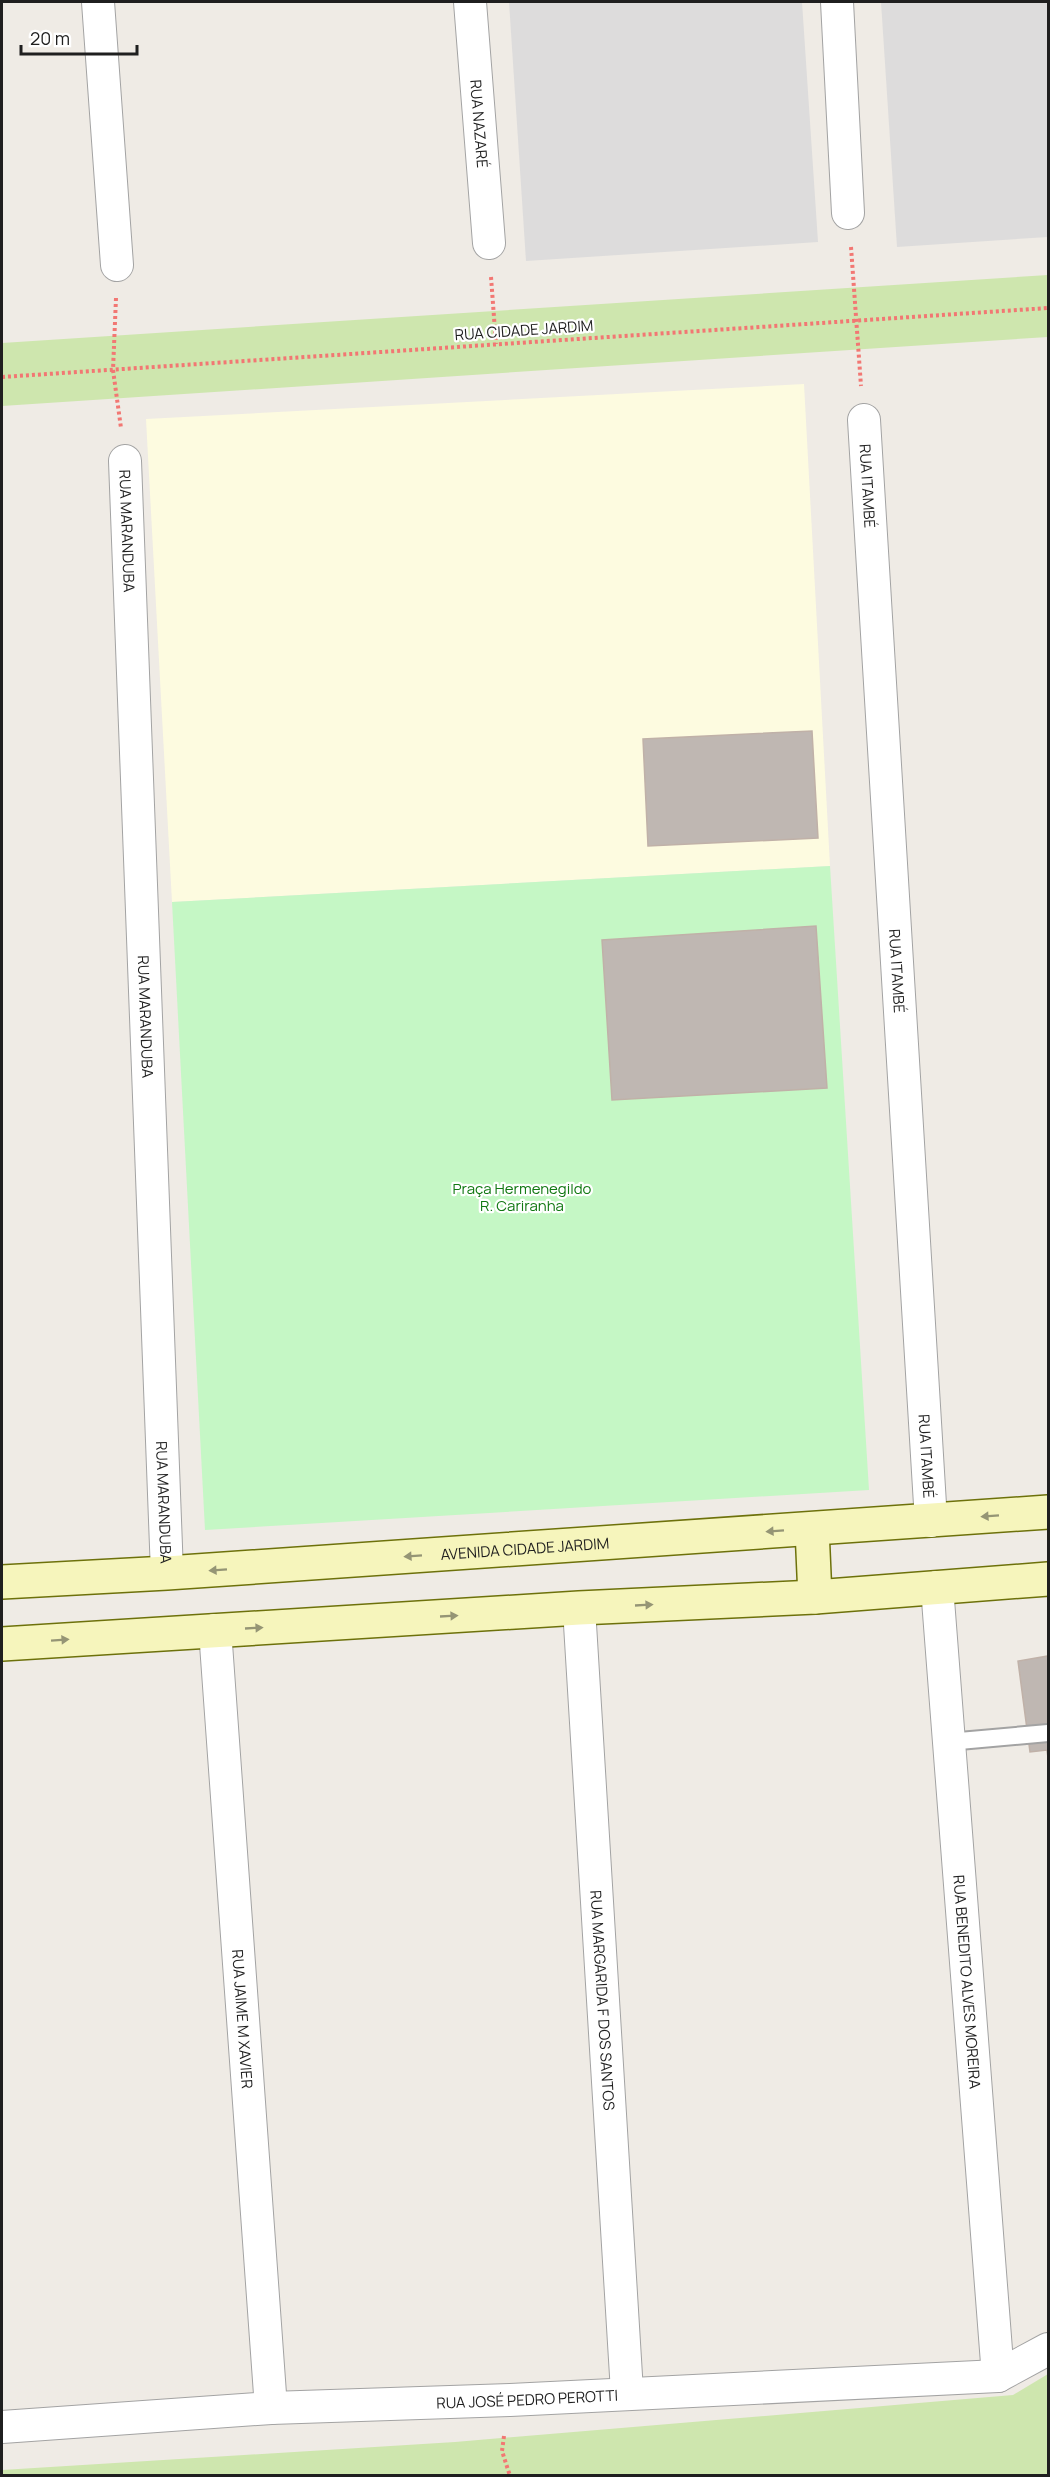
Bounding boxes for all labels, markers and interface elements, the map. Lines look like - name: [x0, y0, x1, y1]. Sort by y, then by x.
- scale bar: [21, 18, 136, 56]
- text: 20 m: [30, 26, 70, 50]
- street label: RUA NAZARÉ: [466, 79, 494, 169]
- street label: RUA CIDADE JARDIM: [454, 315, 594, 345]
- street label: RUA ITAMBÉ: [855, 443, 881, 529]
- street label: RUA MARANDUBA: [115, 469, 140, 593]
- street label: RUA ITAMBÉ: [884, 928, 911, 1014]
- street label: RUA MARANDUBA: [133, 955, 159, 1079]
- park label: Praça Hermenegildo R. Cariranha: [452, 1178, 592, 1216]
- street label: RUA ITAMBÉ: [914, 1413, 940, 1499]
- street label: RUA MARANDUBA: [152, 1441, 177, 1564]
- one-way arrow: [981, 1512, 1000, 1521]
- one-way arrow: [765, 1527, 784, 1536]
- street label: AVENIDA CIDADE JARDIM: [440, 1532, 610, 1565]
- one-way arrow: [403, 1552, 422, 1561]
- one-way arrow: [208, 1565, 227, 1575]
- one-way arrow: [634, 1601, 653, 1610]
- one-way arrow: [440, 1611, 459, 1621]
- one-way arrow: [245, 1623, 264, 1632]
- one-way arrow: [50, 1636, 69, 1645]
- street label: RUA BENEDITO ALVES MOREIRA: [949, 1874, 986, 2090]
- street label: RUA MARGARIDA F DOS SANTOS: [586, 1890, 620, 2111]
- street label: RUA JAIME M XAVIER: [228, 1949, 258, 2089]
- street label: RUA JOSÉ PEDRO PEROTTI: [436, 2384, 618, 2413]

